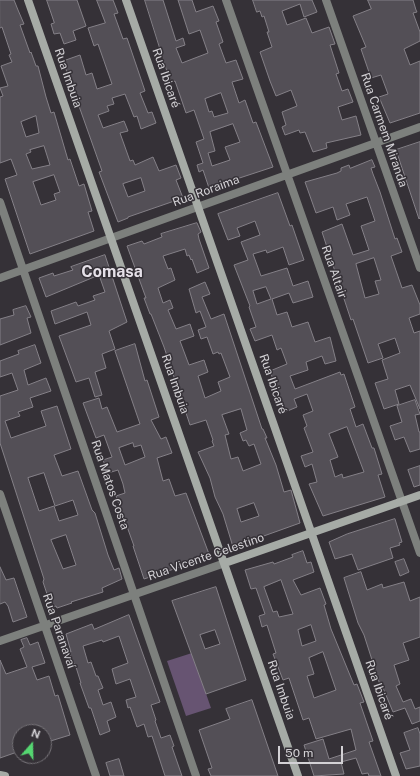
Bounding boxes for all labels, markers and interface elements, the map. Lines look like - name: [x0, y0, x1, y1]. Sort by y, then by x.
- street label: Rua Imbuia: [51, 46, 85, 110]
- street label: Rua Ibicaré: [149, 46, 183, 110]
- street label: Rua Carmem Miranda: [358, 71, 410, 189]
- street label: Rua Roraima: [170, 172, 242, 210]
- street label: Rua Altair: [318, 244, 350, 300]
- district label: Comasa: [81, 262, 143, 282]
- street label: Rua Imbuia: [158, 352, 192, 416]
- street label: Rua Ibicaré: [256, 352, 290, 416]
- street label: Rua Matos Costa: [88, 438, 132, 532]
- street label: Rua Vicente Celestino: [146, 530, 266, 584]
- street label: Rua Paranavaí: [39, 591, 79, 671]
- street label: Rua Imbuia: [264, 658, 298, 722]
- street label: Rua Ibicaré: [362, 658, 396, 722]
- north arrow: [12, 724, 52, 764]
- text: N: [30, 727, 42, 741]
- scale bar: [280, 738, 345, 764]
- text: 50 m: [285, 746, 313, 760]

